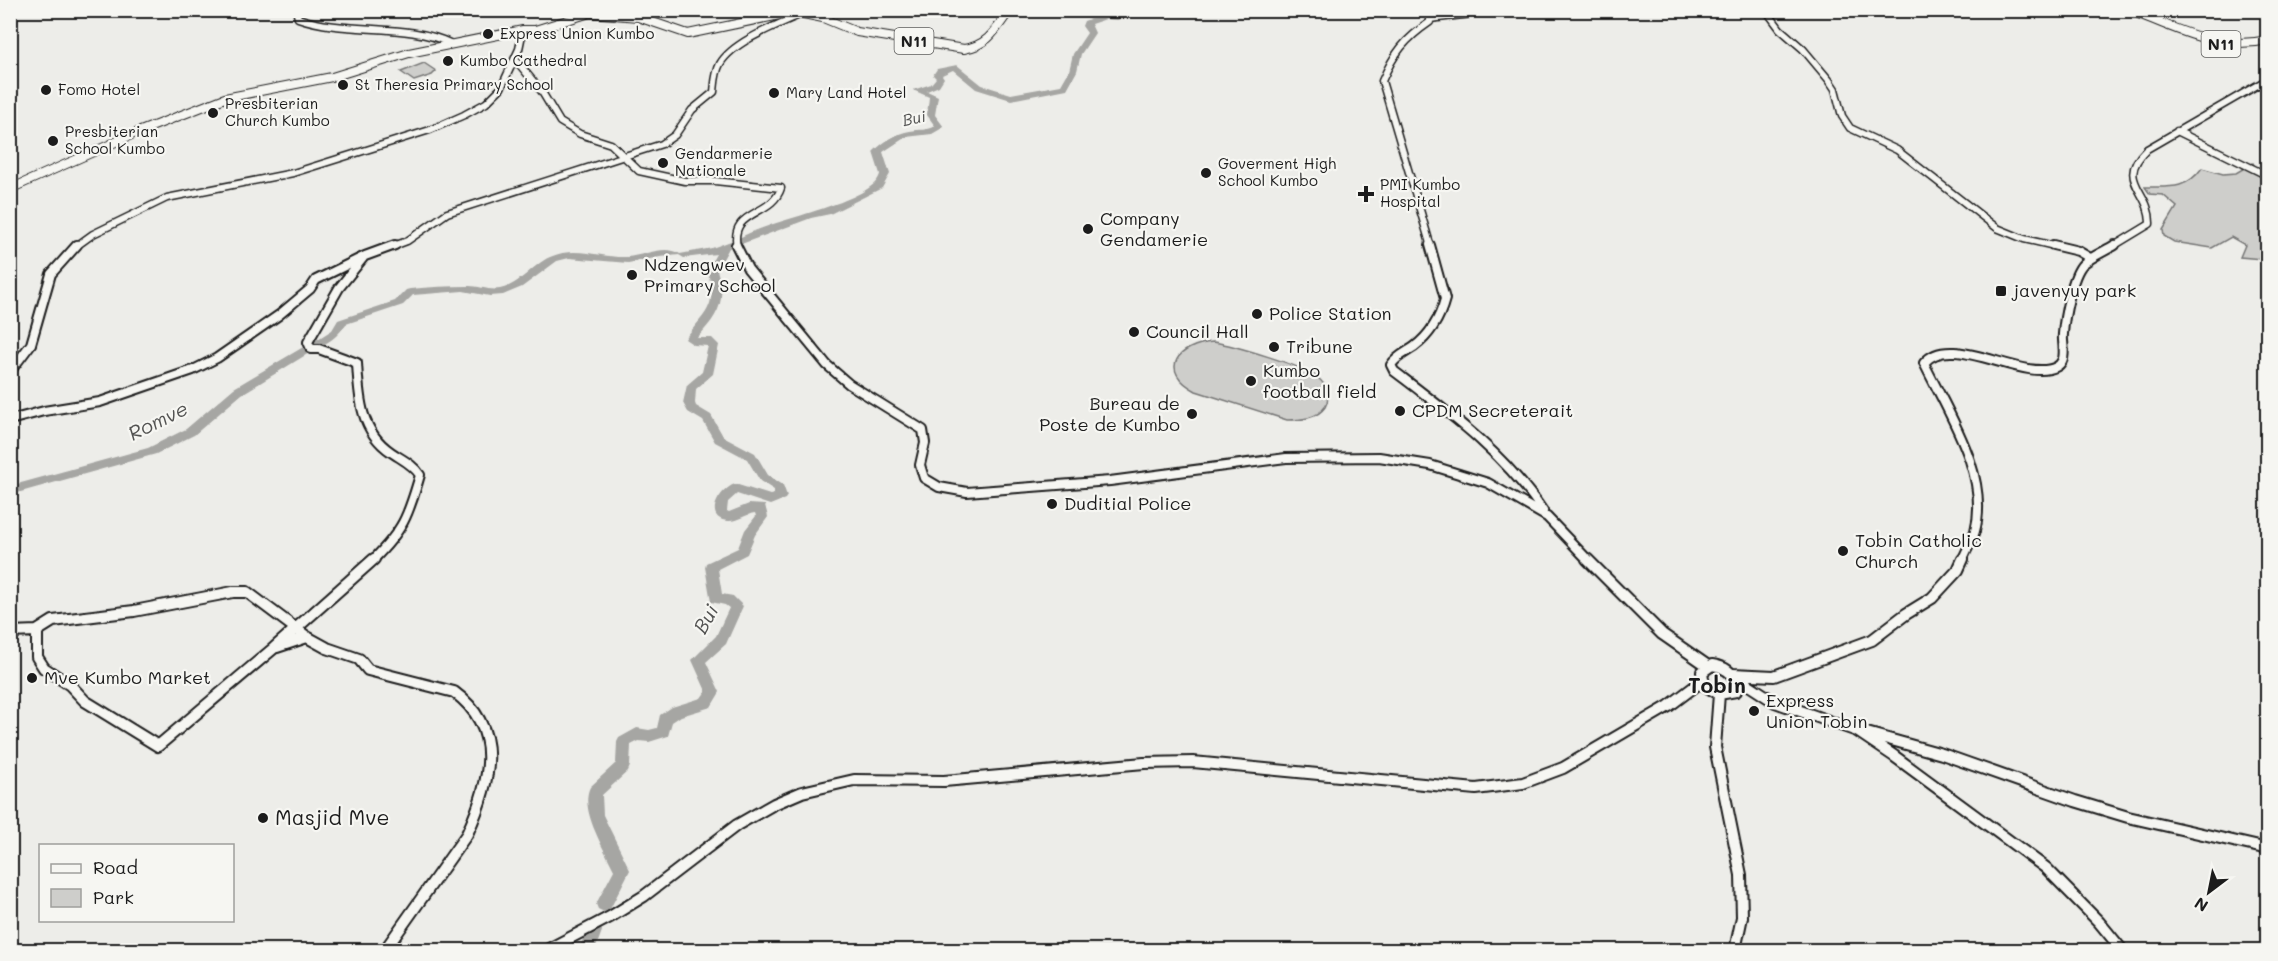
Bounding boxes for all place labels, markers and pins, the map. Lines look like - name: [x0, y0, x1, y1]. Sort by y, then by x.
- place label: Express Union Kumbo: [500, 23, 654, 43]
- marker: Express Union Kumbo: [481, 27, 495, 41]
- place label: Kumbo Cathedral: [460, 50, 587, 70]
- marker: Kumbo Cathedral: [441, 54, 455, 68]
- place label: St Theresia Primary School: [355, 74, 554, 94]
- marker: St Theresia Primary School: [336, 78, 350, 92]
- place label: Fomo Hotel: [58, 79, 140, 99]
- place label: Mary Land Hotel: [786, 82, 907, 102]
- marker: Fomo Hotel: [39, 83, 53, 97]
- marker: Mary Land Hotel: [767, 86, 781, 100]
- place label: Presbiterian Church Kumbo: [225, 93, 330, 130]
- marker: Presbiterian Church Kumbo: [206, 106, 220, 120]
- place label: Presbiterian School Kumbo: [65, 121, 165, 158]
- marker: Presbiterian School Kumbo: [46, 134, 60, 148]
- place label: Gendarmerie Nationale: [675, 143, 773, 180]
- place label: Goverment High School Kumbo: [1218, 153, 1336, 190]
- marker: Gendarmerie Nationale: [656, 156, 670, 170]
- marker: Goverment High School Kumbo: [1199, 166, 1213, 180]
- place label: PMI Kumbo Hospital: [1380, 174, 1460, 211]
- marker: PMI Kumbo Hospital: [1357, 185, 1375, 203]
- place label: Company Gendamerie: [1100, 206, 1208, 251]
- marker: Company Gendamerie: [1081, 222, 1095, 236]
- place label: Ndzengwev Primary School: [644, 252, 776, 297]
- marker: Ndzengwev Primary School: [625, 268, 639, 282]
- place label: javenyuy park: [2011, 278, 2136, 302]
- marker: javenyuy park: [1994, 284, 2008, 298]
- place label: Police Station: [1269, 301, 1392, 325]
- marker: Police Station: [1250, 307, 1264, 321]
- place label: Council Hall: [1146, 319, 1249, 343]
- marker: Council Hall: [1127, 325, 1141, 339]
- place label: Tribune: [1286, 334, 1353, 358]
- marker: Tribune: [1267, 340, 1281, 354]
- place label: Kumbo football field: [1263, 358, 1376, 403]
- marker: Kumbo football field: [1244, 374, 1258, 388]
- place label: Bureau de Poste de Kumbo: [1039, 391, 1180, 436]
- place label: CPDM Secreterait: [1412, 398, 1573, 422]
- marker: CPDM Secreterait: [1393, 404, 1407, 418]
- marker: Bureau de Poste de Kumbo: [1185, 407, 1199, 421]
- place label: Duditial Police: [1064, 491, 1191, 515]
- marker: Duditial Police: [1045, 497, 1059, 511]
- place label: Tobin Catholic Church: [1855, 528, 1982, 573]
- marker: Tobin Catholic Church: [1836, 544, 1850, 558]
- place label: Mve Kumbo Market: [44, 665, 211, 689]
- marker: Mve Kumbo Market: [25, 671, 39, 685]
- place label: Express Union Tobin: [1766, 688, 1868, 733]
- marker: Express Union Tobin: [1747, 704, 1761, 718]
- place label: Masjid Mve: [275, 803, 389, 830]
- marker: Masjid Mve: [256, 811, 270, 825]

